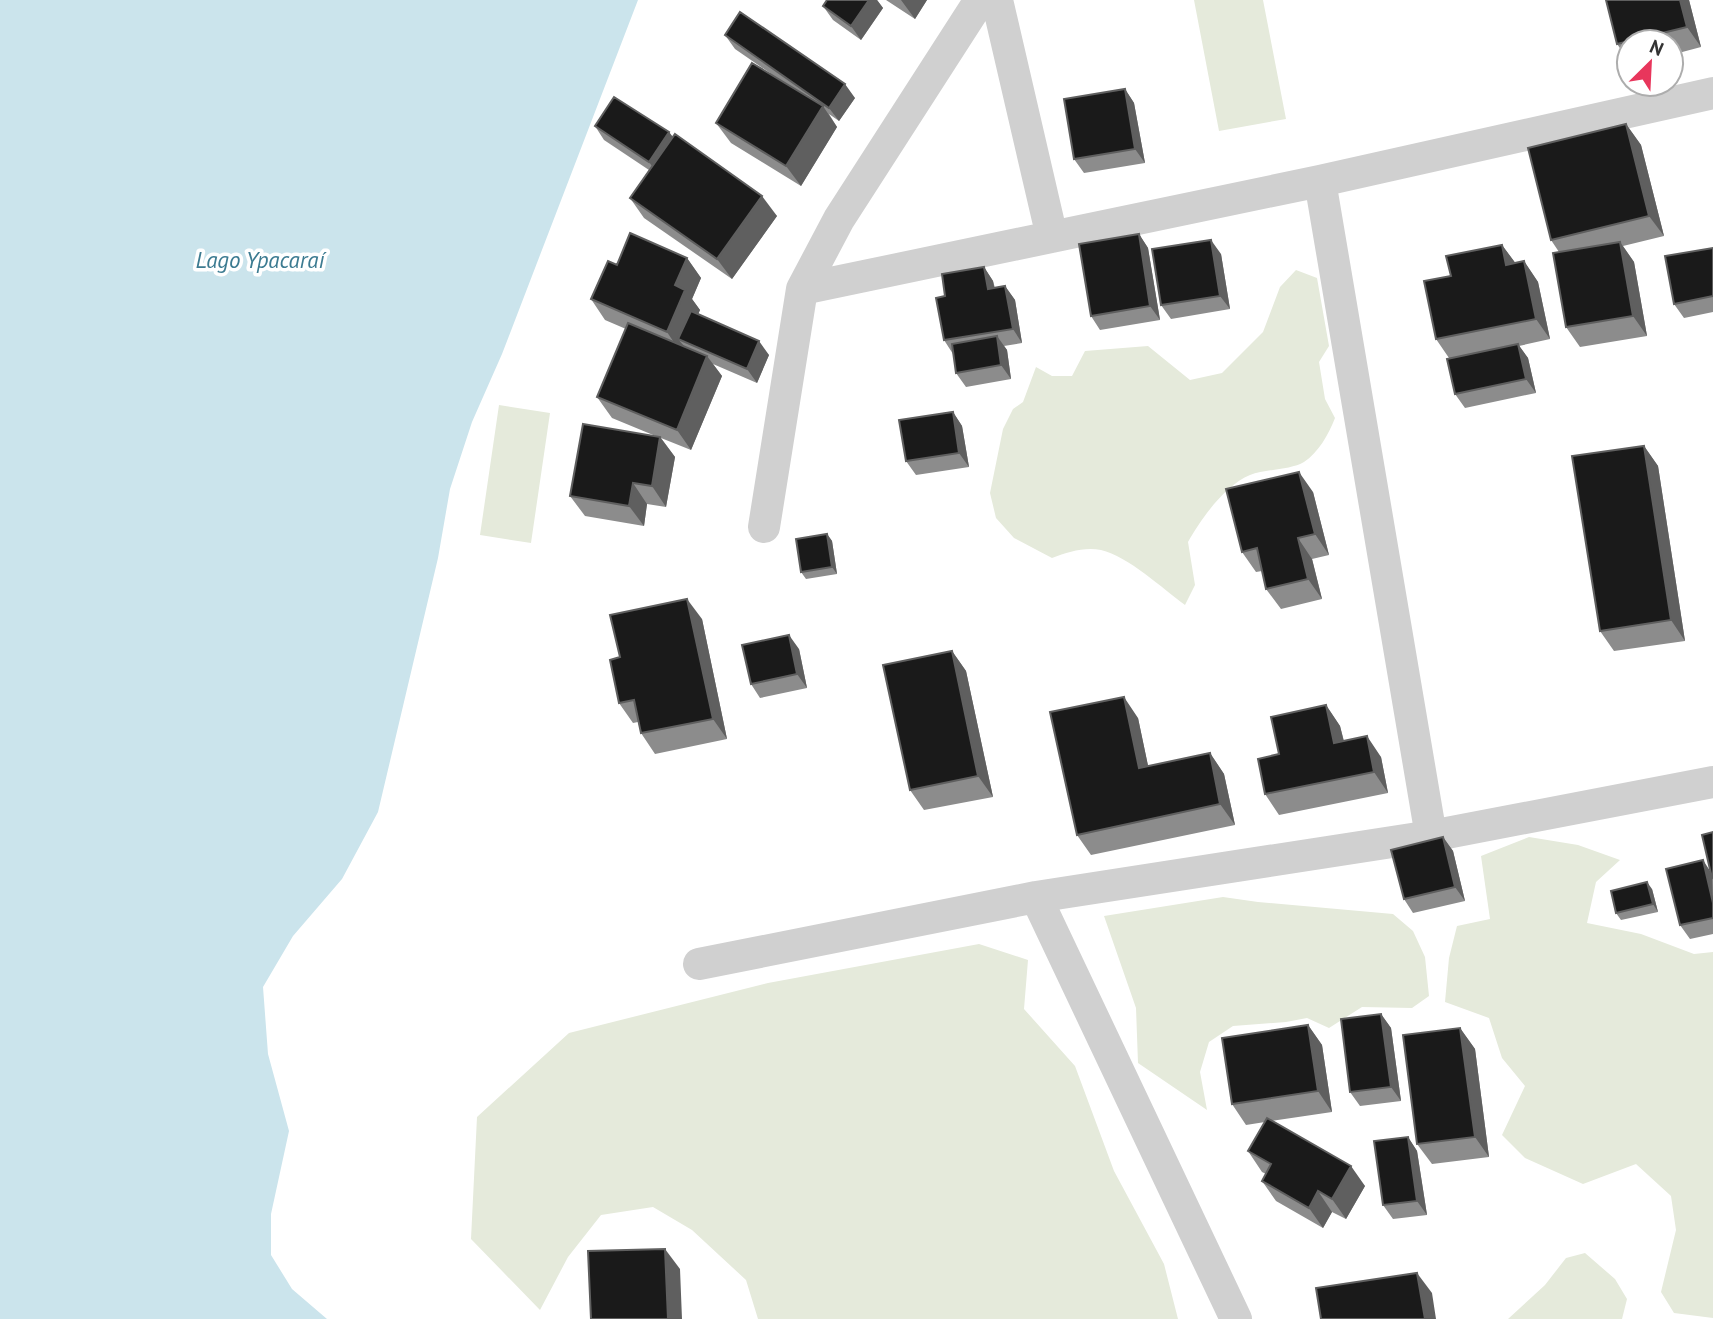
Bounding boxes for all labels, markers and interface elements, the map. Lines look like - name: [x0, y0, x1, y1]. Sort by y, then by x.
- north arrow: [1615, 28, 1685, 98]
- text: N: [1646, 34, 1667, 61]
- water label: Lago Ypacaraí: [196, 245, 326, 274]

